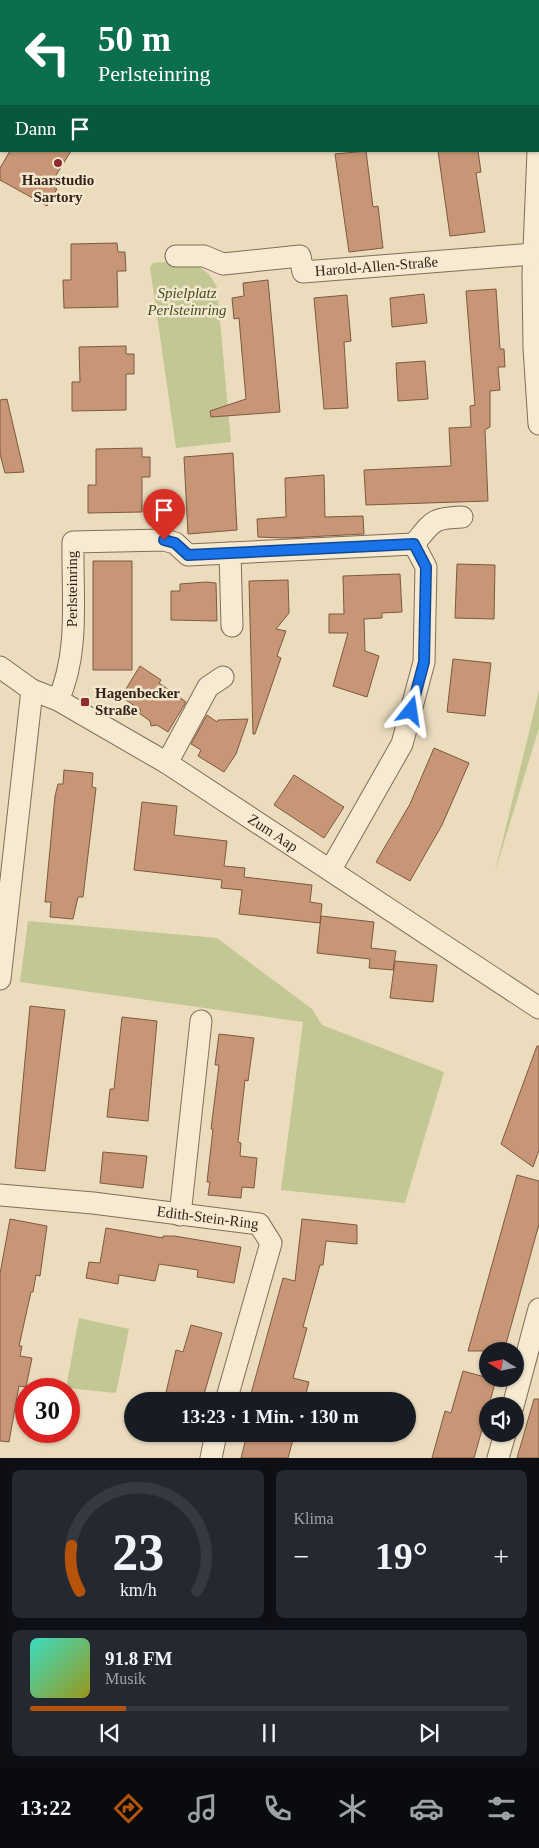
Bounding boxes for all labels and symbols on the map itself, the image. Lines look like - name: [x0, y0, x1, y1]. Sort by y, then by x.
- marker: Haarstudio Sartory: [52, 157, 64, 169]
- place label: Haarstudio Sartory: [22, 172, 94, 205]
- street label: Harold-Allen-Straße: [314, 253, 439, 279]
- park label: Spielplatz Perlsteinring: [146, 285, 227, 318]
- pin: [143, 489, 185, 540]
- street label: Perlsteinring: [64, 550, 80, 627]
- position arrow: [384, 684, 436, 736]
- place label: Hagenbecker Straße: [95, 685, 180, 718]
- marker: Hagenbecker Straße: [79, 696, 91, 708]
- street label: Zum Aap: [245, 811, 301, 855]
- street label: Edith-Stein-Ring: [156, 1203, 260, 1232]
- north arrow: [479, 1342, 524, 1388]
- speed limit sign: 30: [15, 1378, 80, 1443]

